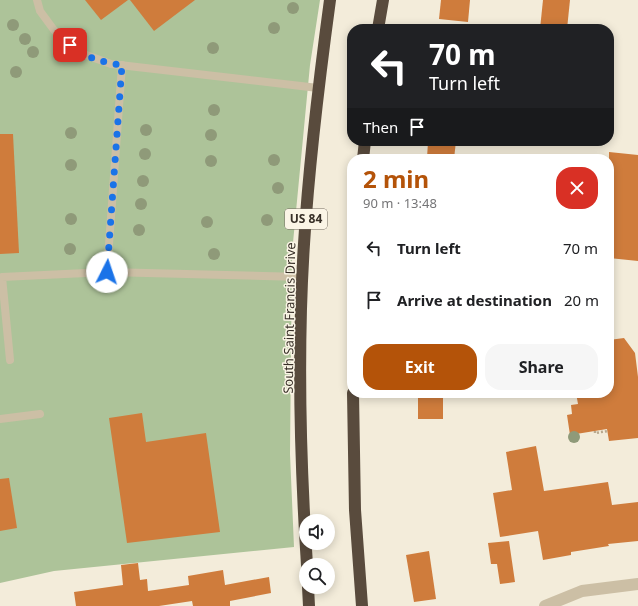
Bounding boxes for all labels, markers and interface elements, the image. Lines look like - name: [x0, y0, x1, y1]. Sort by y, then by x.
- pin: [53, 28, 87, 62]
- icon: arrive: [59, 34, 81, 56]
- text: 70 m: [429, 35, 496, 73]
- icon: left: [363, 40, 415, 92]
- text: Turn left: [429, 71, 500, 95]
- icon: arrive: [406, 116, 428, 138]
- text: Then: [363, 117, 398, 137]
- text: 2 min: [363, 162, 429, 195]
- button: close: [556, 167, 598, 209]
- text: 90 m · 13:48: [363, 194, 437, 212]
- road number: US 84: [285, 209, 327, 229]
- icon: left: [363, 237, 385, 259]
- text: Turn left: [397, 238, 461, 258]
- text: 70 m: [563, 238, 598, 258]
- street label: South Saint Francis Drive: [279, 242, 299, 394]
- position arrow: [86, 251, 128, 293]
- icon: arrive: [363, 289, 385, 311]
- text: Arrive at destination: [397, 290, 552, 310]
- text: 20 m: [564, 290, 599, 310]
- button: Exit: [363, 344, 477, 390]
- button: Share: [485, 344, 598, 390]
- map controls: [299, 514, 335, 594]
- button: sound: [299, 514, 335, 550]
- button: search: [299, 558, 335, 594]

